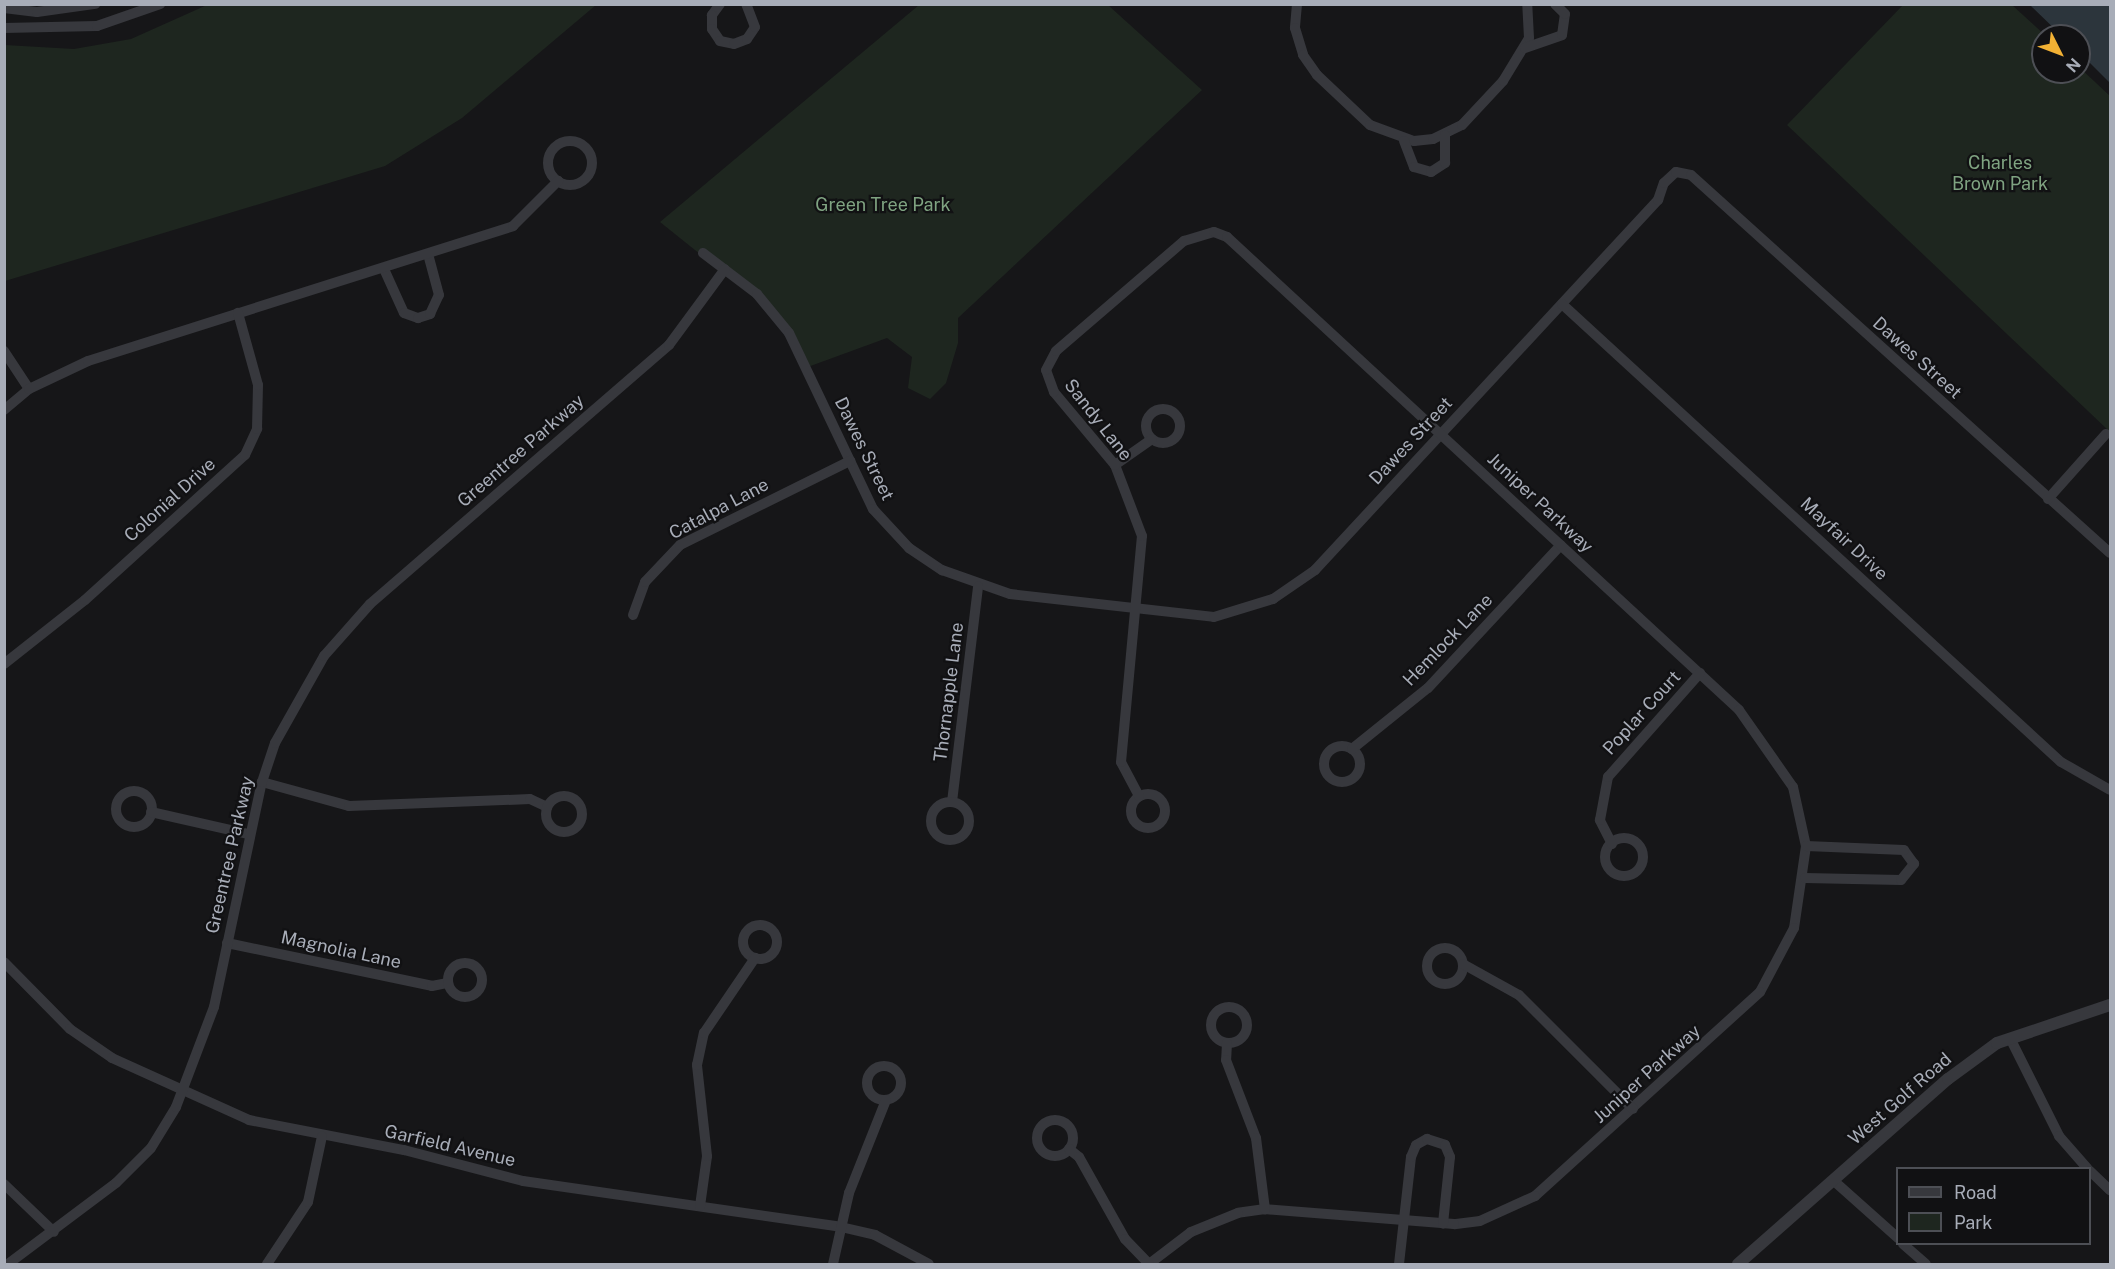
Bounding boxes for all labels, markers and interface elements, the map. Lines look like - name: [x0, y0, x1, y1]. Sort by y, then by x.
- north arrow: [2031, 24, 2091, 84]
- text: N: [2062, 54, 2085, 76]
- park label: Charles Brown Park: [1952, 153, 2048, 195]
- park label: Green Tree Park: [815, 194, 951, 216]
- street label: Dawes Street: [1868, 312, 1966, 404]
- street label: Sandy Lane: [1059, 375, 1137, 465]
- street label: Greentree Parkway: [453, 390, 589, 512]
- street label: Dawes Street: [1365, 393, 1457, 489]
- street label: Dawes Street: [830, 394, 898, 504]
- street label: Juniper Parkway: [1483, 449, 1597, 557]
- street label: Colonial Drive: [120, 453, 220, 547]
- street label: Catalpa Lane: [666, 474, 772, 544]
- street label: Mayfair Drive: [1796, 493, 1892, 585]
- street label: Hemlock Lane: [1399, 590, 1497, 690]
- street label: Thornapple Lane: [930, 621, 968, 763]
- street label: Poplar Court: [1599, 666, 1685, 760]
- street label: Greentree Parkway: [201, 774, 259, 936]
- street label: Magnolia Lane: [279, 927, 403, 973]
- street label: Juniper Parkway: [1589, 1020, 1705, 1128]
- street label: West Golf Road: [1844, 1048, 1956, 1150]
- street label: Garfield Avenue: [382, 1120, 518, 1172]
- legend: [1896, 1167, 2091, 1245]
- text: Road: [1954, 1182, 1997, 1203]
- text: Park: [1954, 1212, 1992, 1233]

